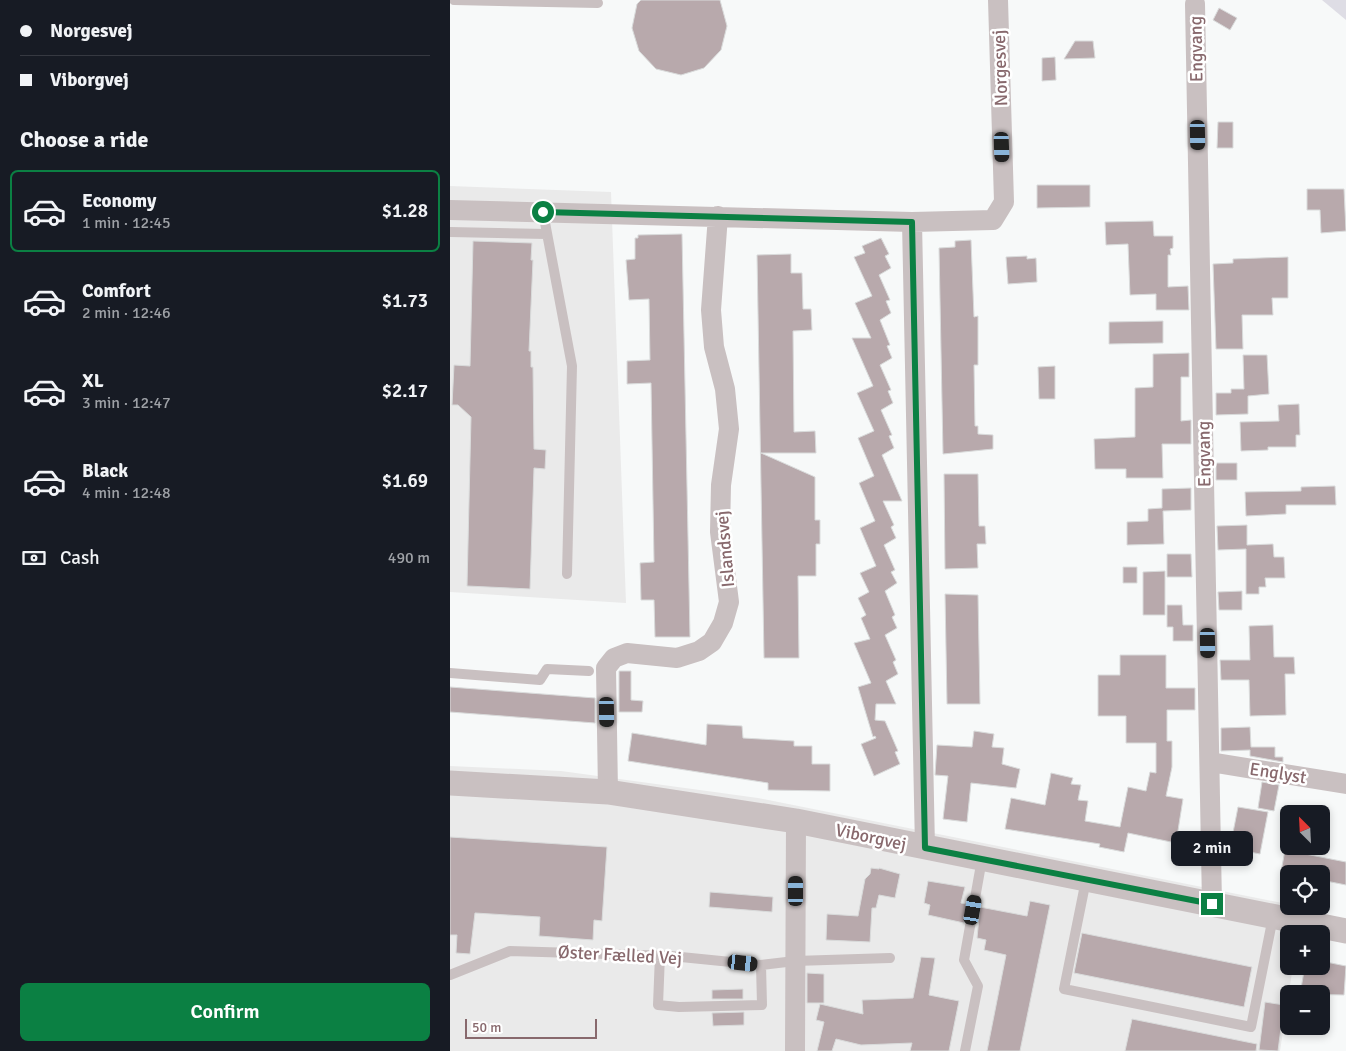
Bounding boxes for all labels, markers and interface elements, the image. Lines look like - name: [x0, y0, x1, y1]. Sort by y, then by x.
- street label: Engvang: [1184, 16, 1208, 82]
- text: Norgesvej: [50, 19, 133, 43]
- street label: Norgesvej: [988, 29, 1012, 107]
- text: Viborgvej: [50, 68, 129, 92]
- car: [1190, 120, 1205, 150]
- text: Choose a ride: [20, 126, 148, 153]
- car: [993, 132, 1010, 162]
- icon: car: [22, 189, 67, 234]
- text: Economy: [82, 189, 156, 213]
- text: $1.28: [382, 199, 428, 223]
- route start: [532, 201, 554, 223]
- text: 1 min · 12:45: [82, 213, 171, 233]
- icon: car: [22, 279, 67, 324]
- text: Comfort: [82, 279, 151, 303]
- text: $1.73: [382, 289, 428, 313]
- text: 2 min · 12:46: [82, 303, 171, 323]
- icon: car: [22, 369, 67, 414]
- text: XL: [82, 369, 104, 393]
- text: $2.17: [382, 379, 428, 403]
- text: 3 min · 12:47: [82, 393, 171, 413]
- street label: Engvang: [1192, 421, 1216, 487]
- icon: car: [22, 459, 67, 504]
- text: Black: [82, 459, 128, 483]
- text: $1.69: [382, 469, 428, 493]
- text: 4 min · 12:48: [82, 483, 171, 503]
- street label: Islandsvej: [711, 510, 739, 588]
- icon: cash: [20, 544, 48, 572]
- text: Cash: [60, 546, 100, 570]
- text: 490 m: [388, 548, 430, 568]
- car: [1200, 628, 1215, 658]
- car: [599, 697, 614, 727]
- street label: Englyst: [1248, 758, 1308, 788]
- north arrow: [1280, 805, 1330, 855]
- map controls: [1280, 805, 1330, 1035]
- street label: Viborgvej: [833, 819, 909, 855]
- callout: 2 min: [1171, 832, 1253, 866]
- text: 2 min: [1193, 838, 1231, 858]
- button: locate: [1280, 865, 1330, 915]
- car: [788, 876, 803, 906]
- route end: [1201, 893, 1223, 915]
- car: [963, 894, 982, 926]
- button: +: [1280, 925, 1330, 975]
- street label: Øster Fælled Vej: [557, 941, 683, 969]
- car: [727, 954, 758, 972]
- button: Confirm: [20, 983, 430, 1041]
- button: −: [1280, 985, 1330, 1035]
- scale bar: [465, 1016, 598, 1039]
- text: 50 m: [472, 1019, 501, 1036]

